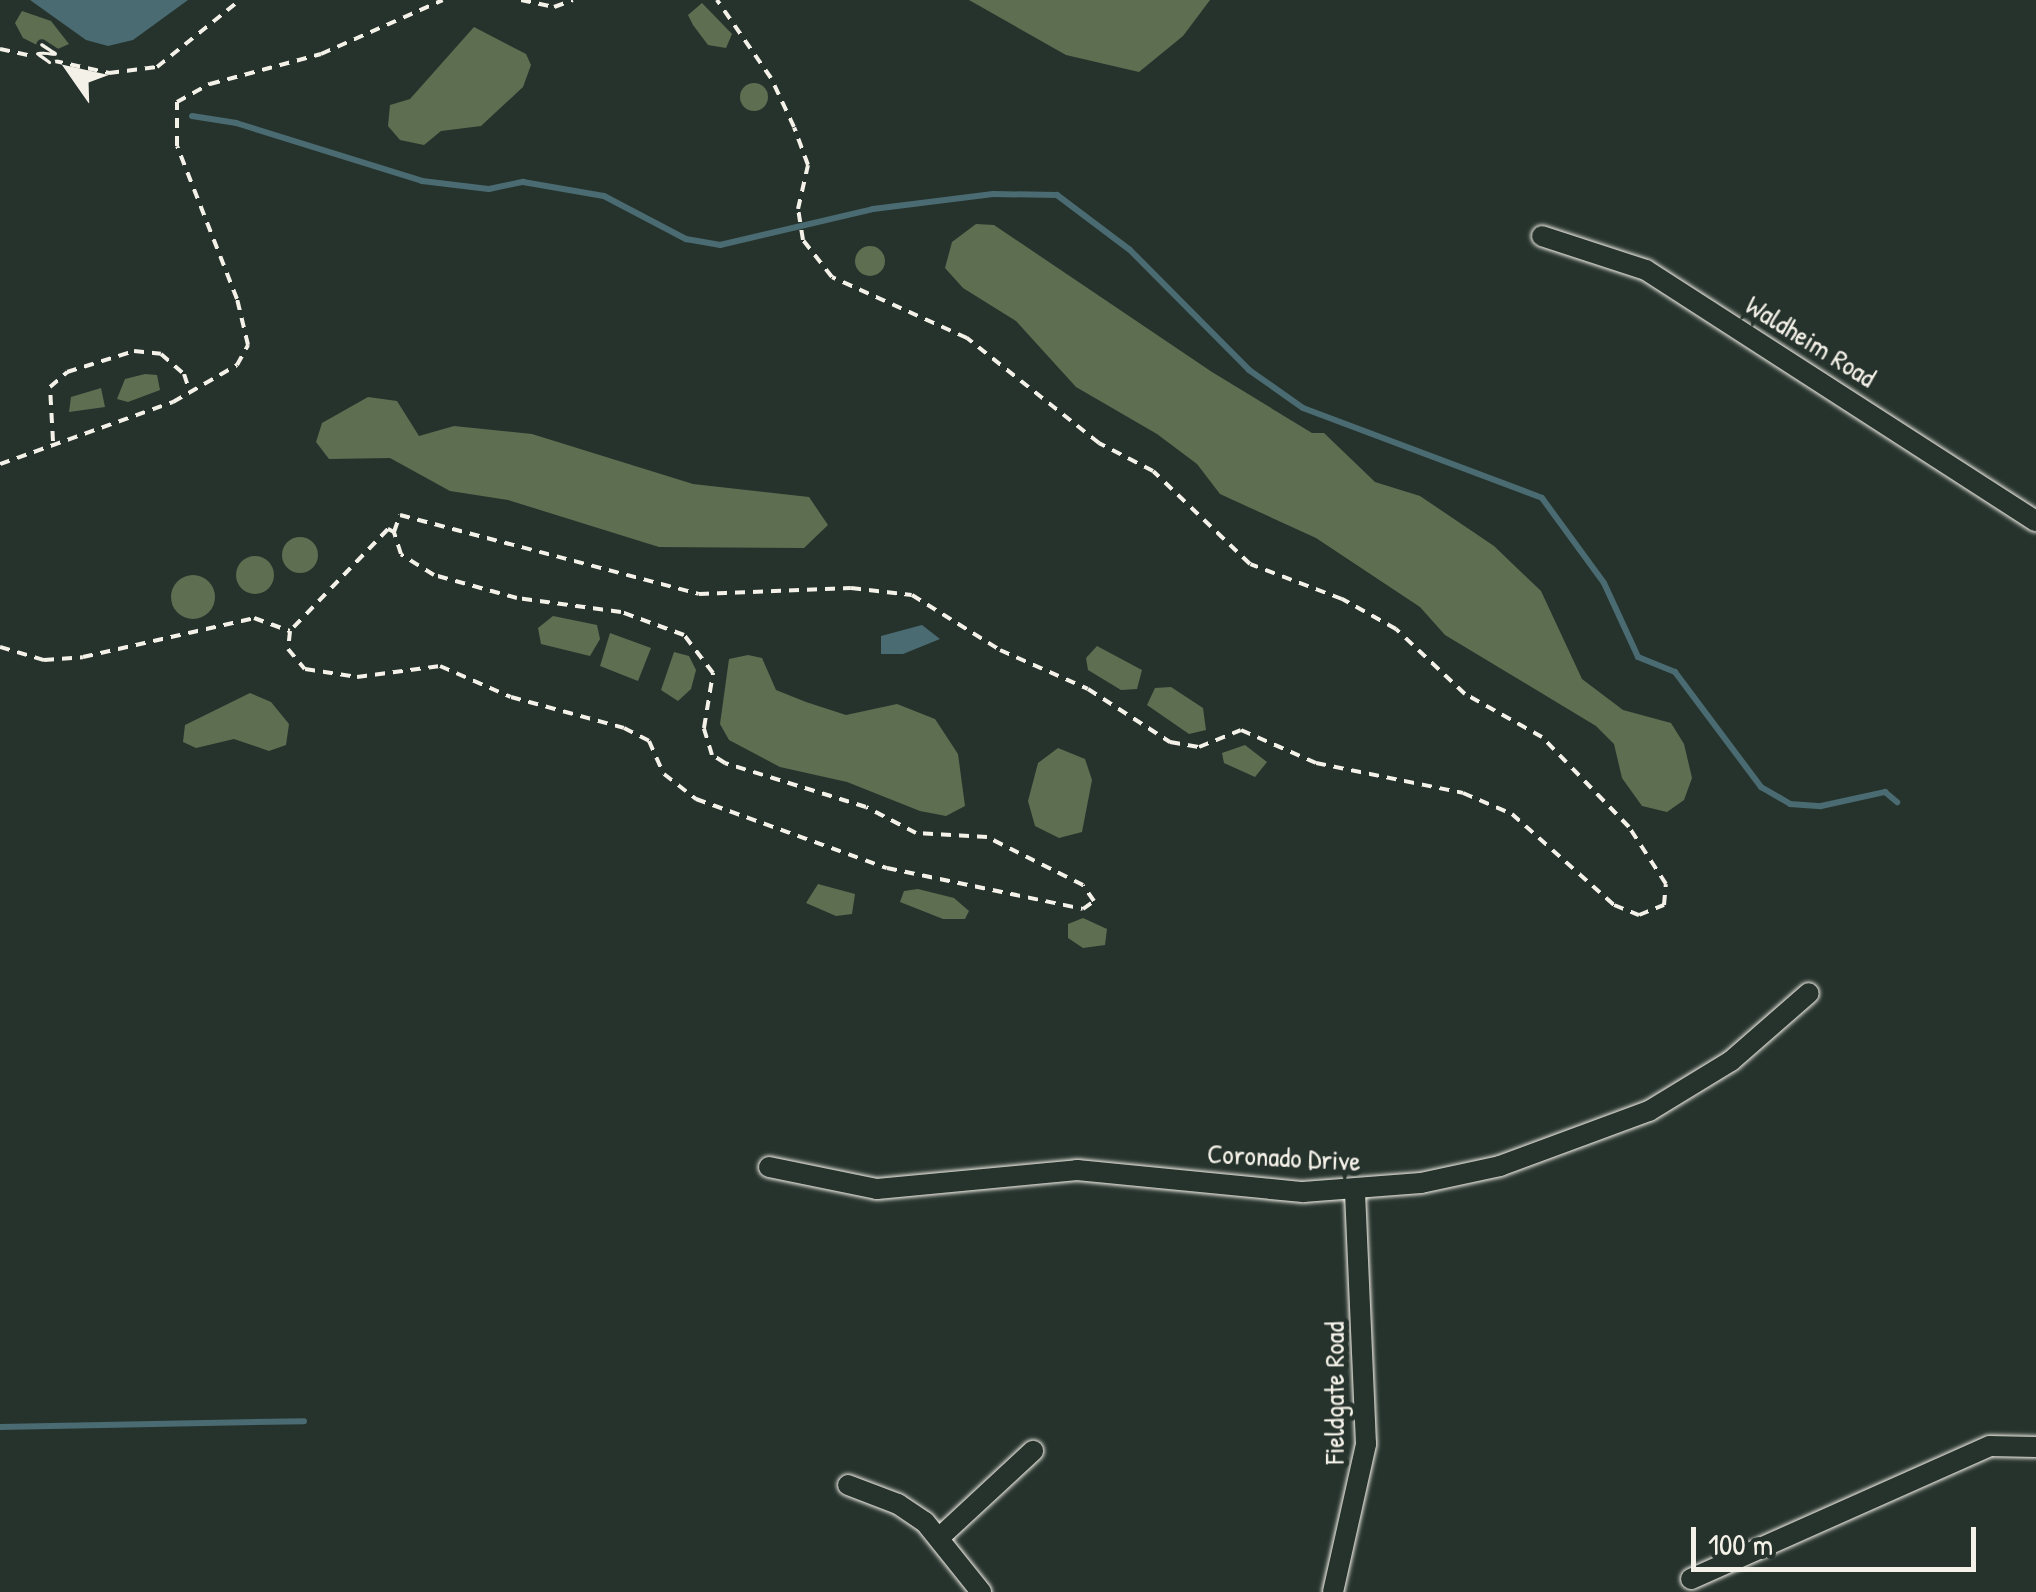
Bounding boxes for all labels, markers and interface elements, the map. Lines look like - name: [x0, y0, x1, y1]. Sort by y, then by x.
- north arrow: [20, 20, 120, 120]
- text: N: [25, 36, 65, 70]
- street label: Waldheim Road: [1740, 288, 1882, 394]
- street label: Coronado Drive: [1206, 1136, 1362, 1178]
- street label: Fieldgate Road: [1317, 1322, 1351, 1464]
- scale bar: [1696, 1507, 1981, 1569]
- text: 100 m: [1708, 1524, 1773, 1564]

